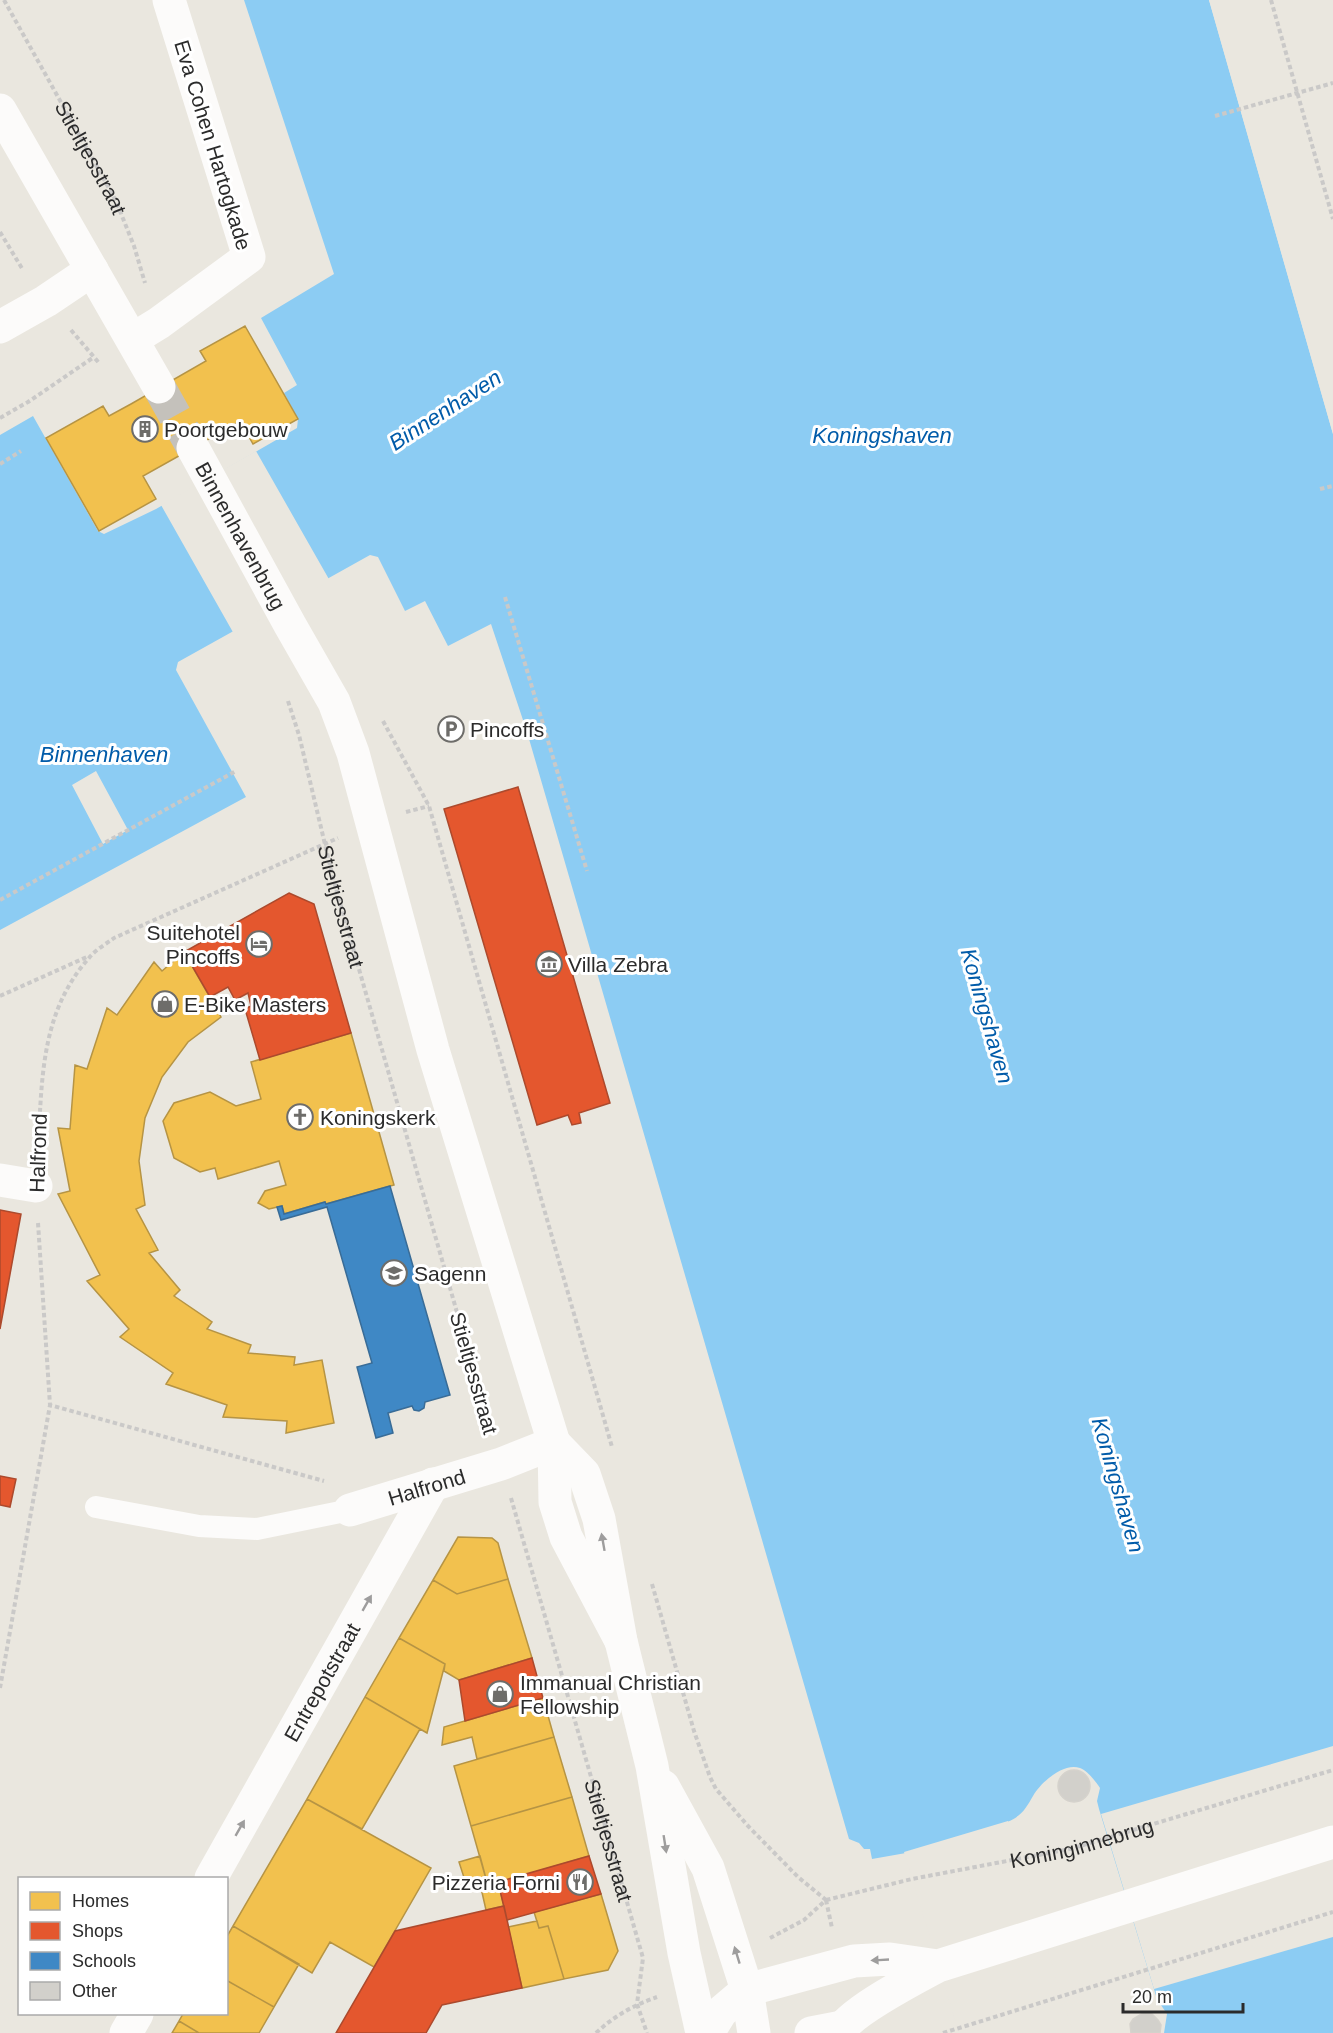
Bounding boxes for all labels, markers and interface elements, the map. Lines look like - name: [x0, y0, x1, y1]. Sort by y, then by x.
- street label: Eva Cohen Hartogkade: [170, 37, 256, 253]
- street label: Stieltjesstraat: [51, 97, 132, 217]
- water label: Binnenhaven: [384, 365, 506, 455]
- building icon: Poortgebouw: [130, 414, 160, 444]
- place label: Poortgebouw: [164, 418, 289, 441]
- water label: Koningshaven: [812, 423, 952, 448]
- street label: Binnenhavenbrug: [191, 458, 291, 613]
- parking icon: Pincoffs: [436, 714, 466, 744]
- place label: Pincoffs: [470, 718, 544, 741]
- water label: Binnenhaven: [40, 742, 168, 767]
- street label: Stieltjesstraat: [314, 842, 369, 970]
- place label: Suitehotel Pincoffs: [147, 921, 240, 968]
- hotel icon: Suitehotel Pincoffs: [244, 929, 274, 959]
- water label: Koningshaven: [956, 946, 1018, 1086]
- museum icon: Villa Zebra: [534, 949, 564, 979]
- place label: Villa Zebra: [568, 953, 668, 976]
- shop icon: E-Bike Masters: [150, 989, 180, 1019]
- place label: E-Bike Masters: [184, 993, 326, 1016]
- church icon: Koningskerk: [285, 1102, 315, 1132]
- place label: Koningskerk: [320, 1106, 436, 1129]
- street label: Halfrond: [25, 1113, 51, 1193]
- school or university icon: Sagenn: [379, 1258, 409, 1288]
- place label: Sagenn: [414, 1262, 486, 1285]
- street label: Stieltjesstraat: [446, 1309, 502, 1437]
- water label: Koningshaven: [1087, 1415, 1149, 1555]
- street label: Halfrond: [385, 1464, 468, 1509]
- one-way arrow: [599, 1532, 608, 1551]
- one-way arrow: [362, 1594, 372, 1611]
- street label: Entrepotstraat: [279, 1619, 364, 1745]
- place label: Immanual Christian Fellowship: [520, 1671, 701, 1718]
- shop icon: Immanual Christian Fellowship: [485, 1679, 515, 1709]
- street label: Stieltjesstraat: [581, 1776, 638, 1904]
- street label: Koninginnebrug: [1008, 1813, 1156, 1872]
- one-way arrow: [234, 1819, 244, 1836]
- one-way arrow: [661, 1835, 670, 1854]
- restaurant icon: Pizzeria Forni: [565, 1867, 595, 1897]
- place label: Pizzeria Forni: [432, 1871, 560, 1894]
- legend: [18, 1877, 228, 2015]
- text: Homes: [72, 1891, 129, 1911]
- text: Shops: [72, 1921, 123, 1941]
- one-way arrow: [732, 1946, 741, 1964]
- text: Schools: [72, 1951, 136, 1971]
- one-way arrow: [871, 1955, 890, 1964]
- scale bar: [1123, 1976, 1243, 2014]
- text: Other: [72, 1981, 117, 2001]
- text: 20 m: [1132, 1987, 1172, 2007]

